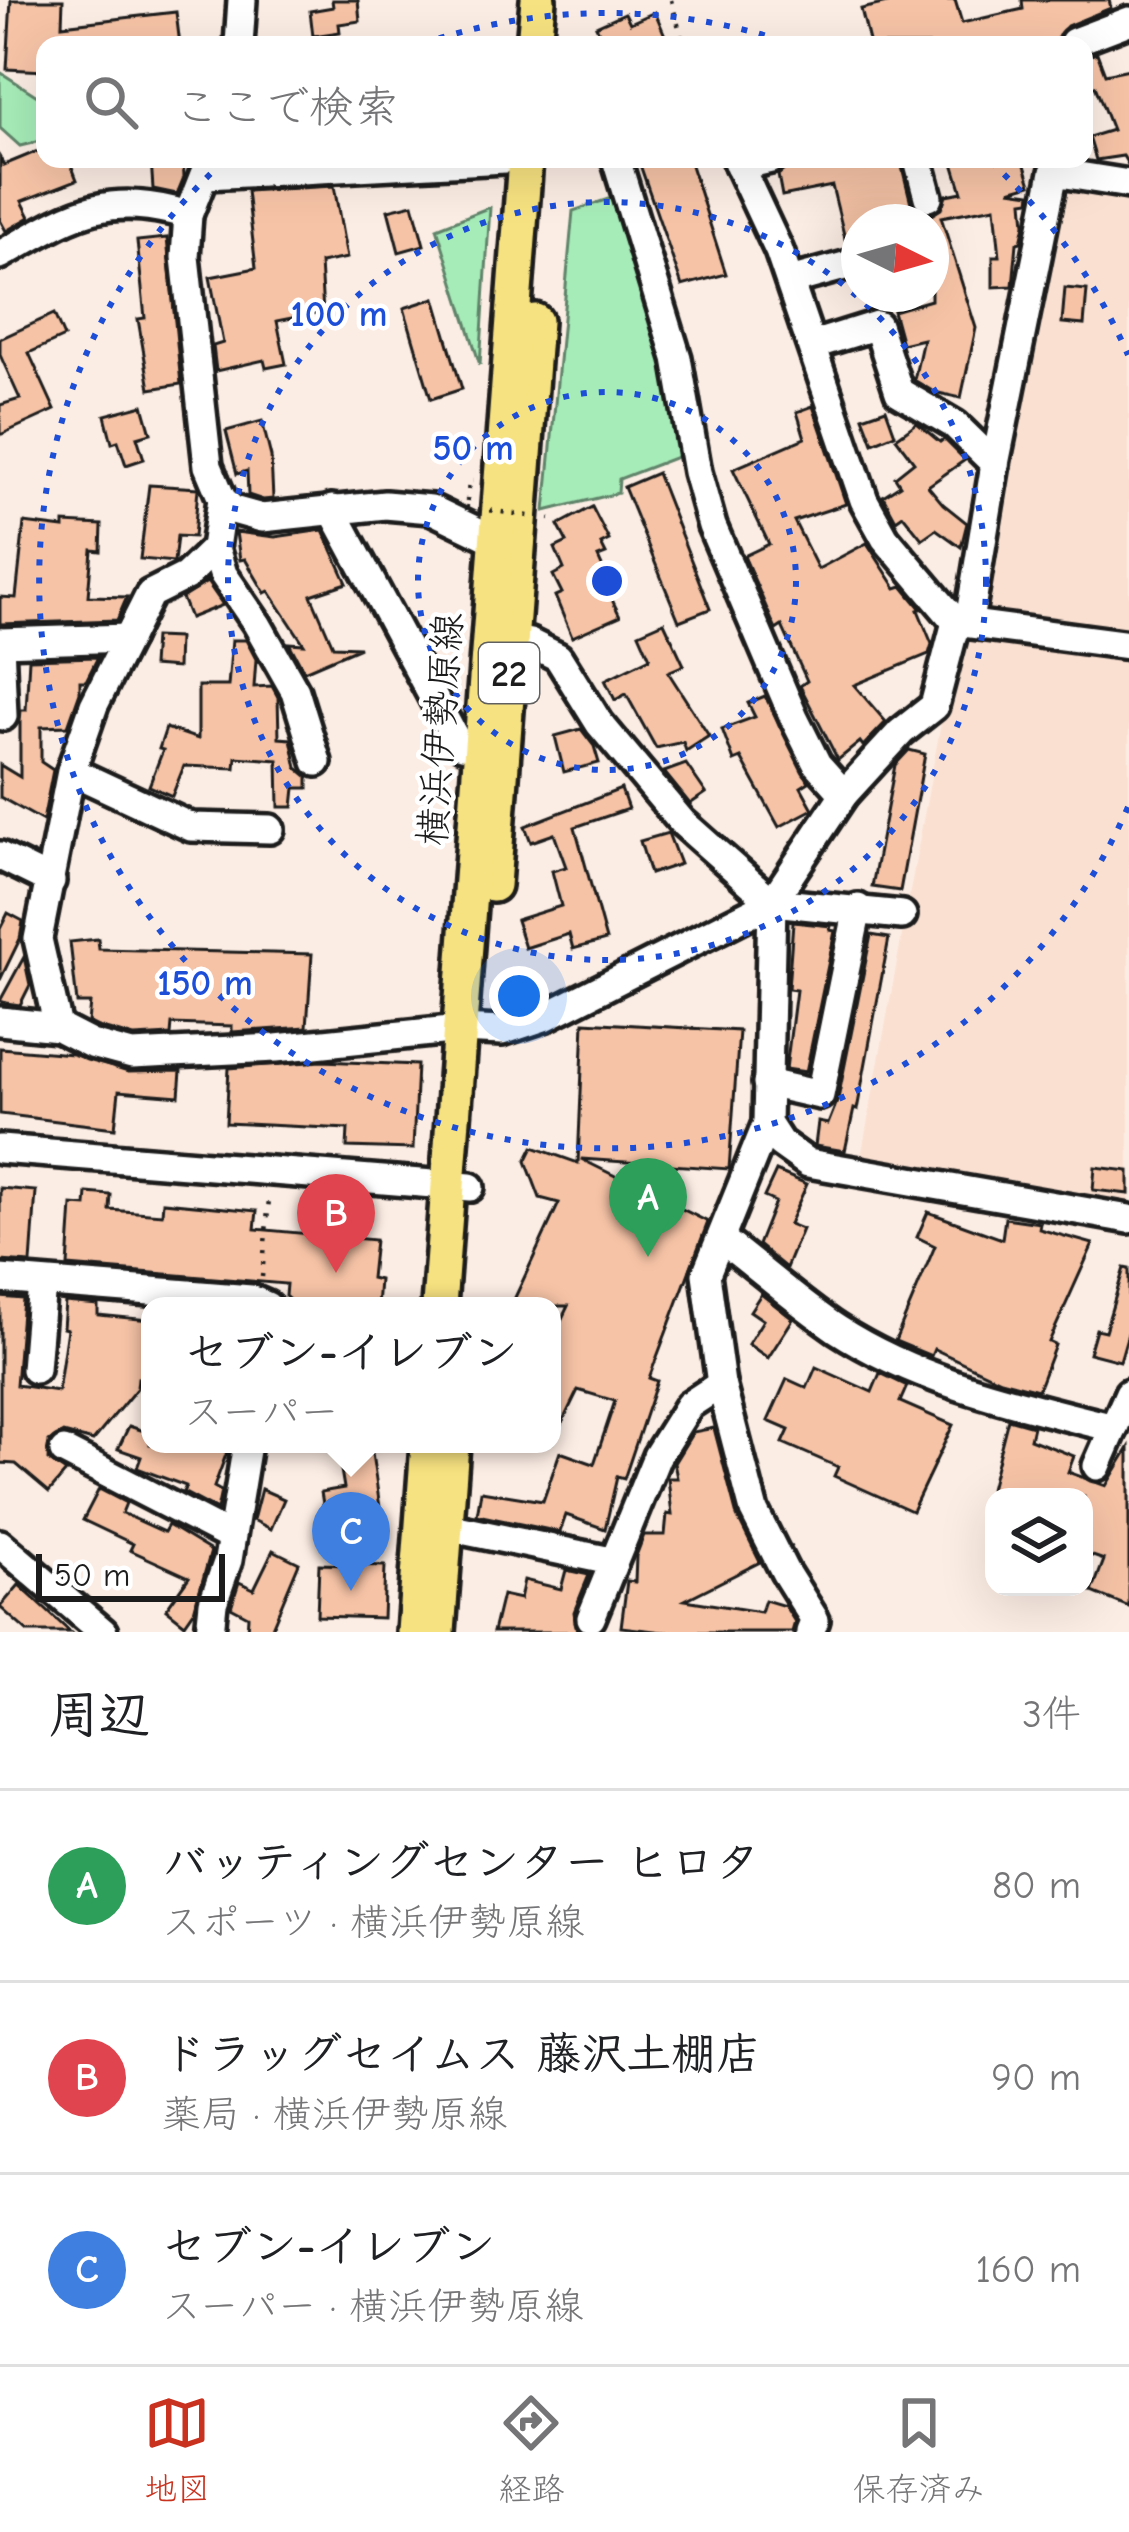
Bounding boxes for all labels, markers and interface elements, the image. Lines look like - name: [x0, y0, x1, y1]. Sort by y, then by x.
- search box: [36, 36, 1093, 168]
- icon: search: [78, 69, 144, 135]
- text: ここで検索: [174, 81, 399, 133]
- north arrow: [841, 204, 949, 312]
- text: 100 m: [291, 294, 387, 335]
- text: 50 m: [432, 428, 514, 469]
- centre of rings: [586, 560, 628, 602]
- street label: 横浜伊勢原線: [410, 611, 471, 847]
- road number: 22: [479, 643, 539, 703]
- text: 150 m: [157, 963, 253, 1004]
- your location: [489, 966, 549, 1026]
- pin: A: [609, 1158, 687, 1257]
- pin: B: [297, 1174, 375, 1273]
- popup: [141, 1297, 561, 1453]
- text: セブン-イレブン: [184, 1326, 518, 1378]
- text: スーパー: [184, 1390, 339, 1435]
- map controls: [985, 1488, 1093, 1596]
- button: layers: [985, 1488, 1093, 1596]
- pin: C: [312, 1492, 390, 1591]
- scale bar: [36, 1548, 225, 1601]
- text: 50 m: [54, 1556, 130, 1594]
- text: 周辺: [48, 1686, 150, 1745]
- text: 3件: [1022, 1692, 1081, 1737]
- text: バッティングセンター ヒロタ: [162, 1836, 760, 1888]
- text: A: [76, 1863, 98, 1908]
- text: 80 m: [992, 1863, 1081, 1908]
- text: スポーツ · 横浜伊勢原線: [162, 1900, 584, 1945]
- text: ドラッグセイムス 藤沢土棚店: [162, 2028, 761, 2080]
- text: B: [75, 2055, 99, 2100]
- text: 90 m: [991, 2055, 1081, 2100]
- text: 薬局 · 横浜伊勢原線: [162, 2092, 507, 2137]
- text: セブン-イレブン: [162, 2220, 495, 2272]
- text: C: [75, 2247, 99, 2292]
- text: 160 m: [975, 2247, 1081, 2292]
- text: スーパー · 横浜伊勢原線: [162, 2284, 583, 2329]
- tab: 地図: [144, 2390, 210, 2510]
- tab: 経路: [498, 2390, 564, 2510]
- tab: 保存済み: [853, 2390, 985, 2510]

